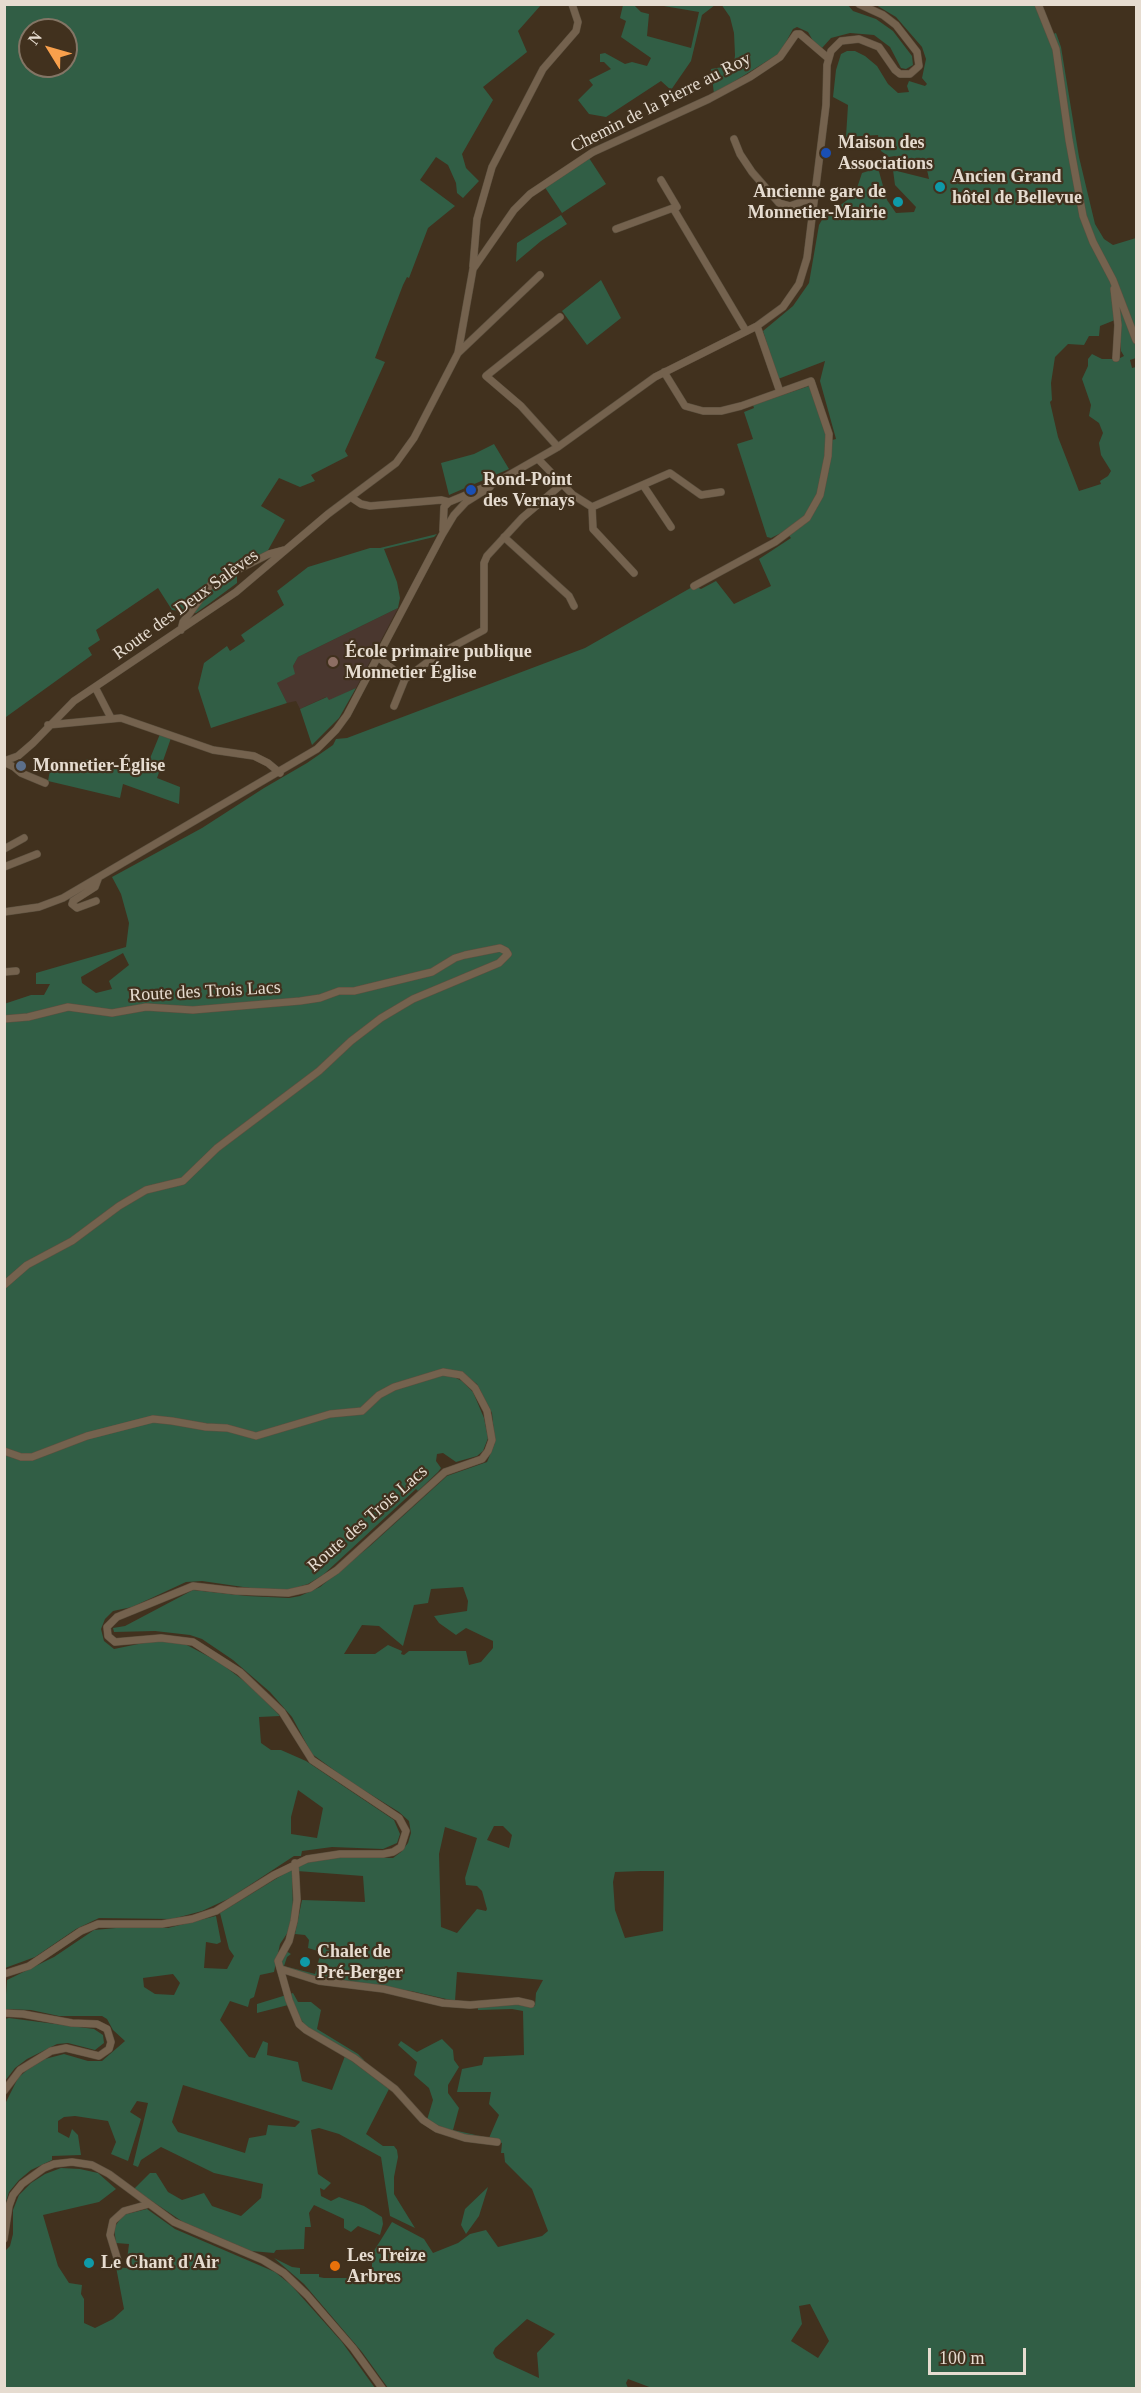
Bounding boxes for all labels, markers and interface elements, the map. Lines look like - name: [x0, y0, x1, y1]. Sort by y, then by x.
- north arrow: [18, 18, 78, 78]
- text: N: [25, 28, 45, 48]
- street label: Chemin de la Pierre au Roy: [567, 48, 755, 158]
- place label: Maison des Associations: [838, 132, 933, 174]
- marker: Maison des Associations: [819, 146, 833, 160]
- place label: Ancien Grand hôtel de Bellevue: [952, 166, 1082, 208]
- marker: Ancien Grand hôtel de Bellevue: [933, 180, 947, 194]
- place label: Ancienne gare de Monnetier-Mairie: [748, 181, 886, 224]
- marker: Ancienne gare de Monnetier-Mairie: [891, 195, 905, 209]
- place label: Rond-Point des Vernays: [483, 469, 575, 512]
- marker: Rond-Point des Vernays: [464, 483, 478, 497]
- street label: Route des Deux Salèves: [109, 545, 263, 665]
- place label: École primaire publique Monnetier Église: [345, 641, 532, 684]
- marker: École primaire publique Monnetier Église: [326, 655, 340, 669]
- place label: Monnetier-Église: [33, 755, 165, 777]
- marker: Monnetier-Église: [14, 759, 28, 773]
- street label: Route des Trois Lacs: [129, 977, 281, 1007]
- street label: Route des Trois Lacs: [304, 1461, 432, 1577]
- place label: Chalet de Pré-Berger: [317, 1941, 403, 1984]
- marker: Chalet de Pré-Berger: [298, 1955, 312, 1969]
- place label: Les Treize Arbres: [347, 2245, 426, 2288]
- place label: Le Chant d'Air: [101, 2252, 219, 2274]
- marker: Le Chant d'Air: [82, 2256, 96, 2270]
- marker: Les Treize Arbres: [328, 2259, 342, 2273]
- scale bar: [931, 2336, 1028, 2374]
- text: 100 m: [939, 2348, 985, 2368]

